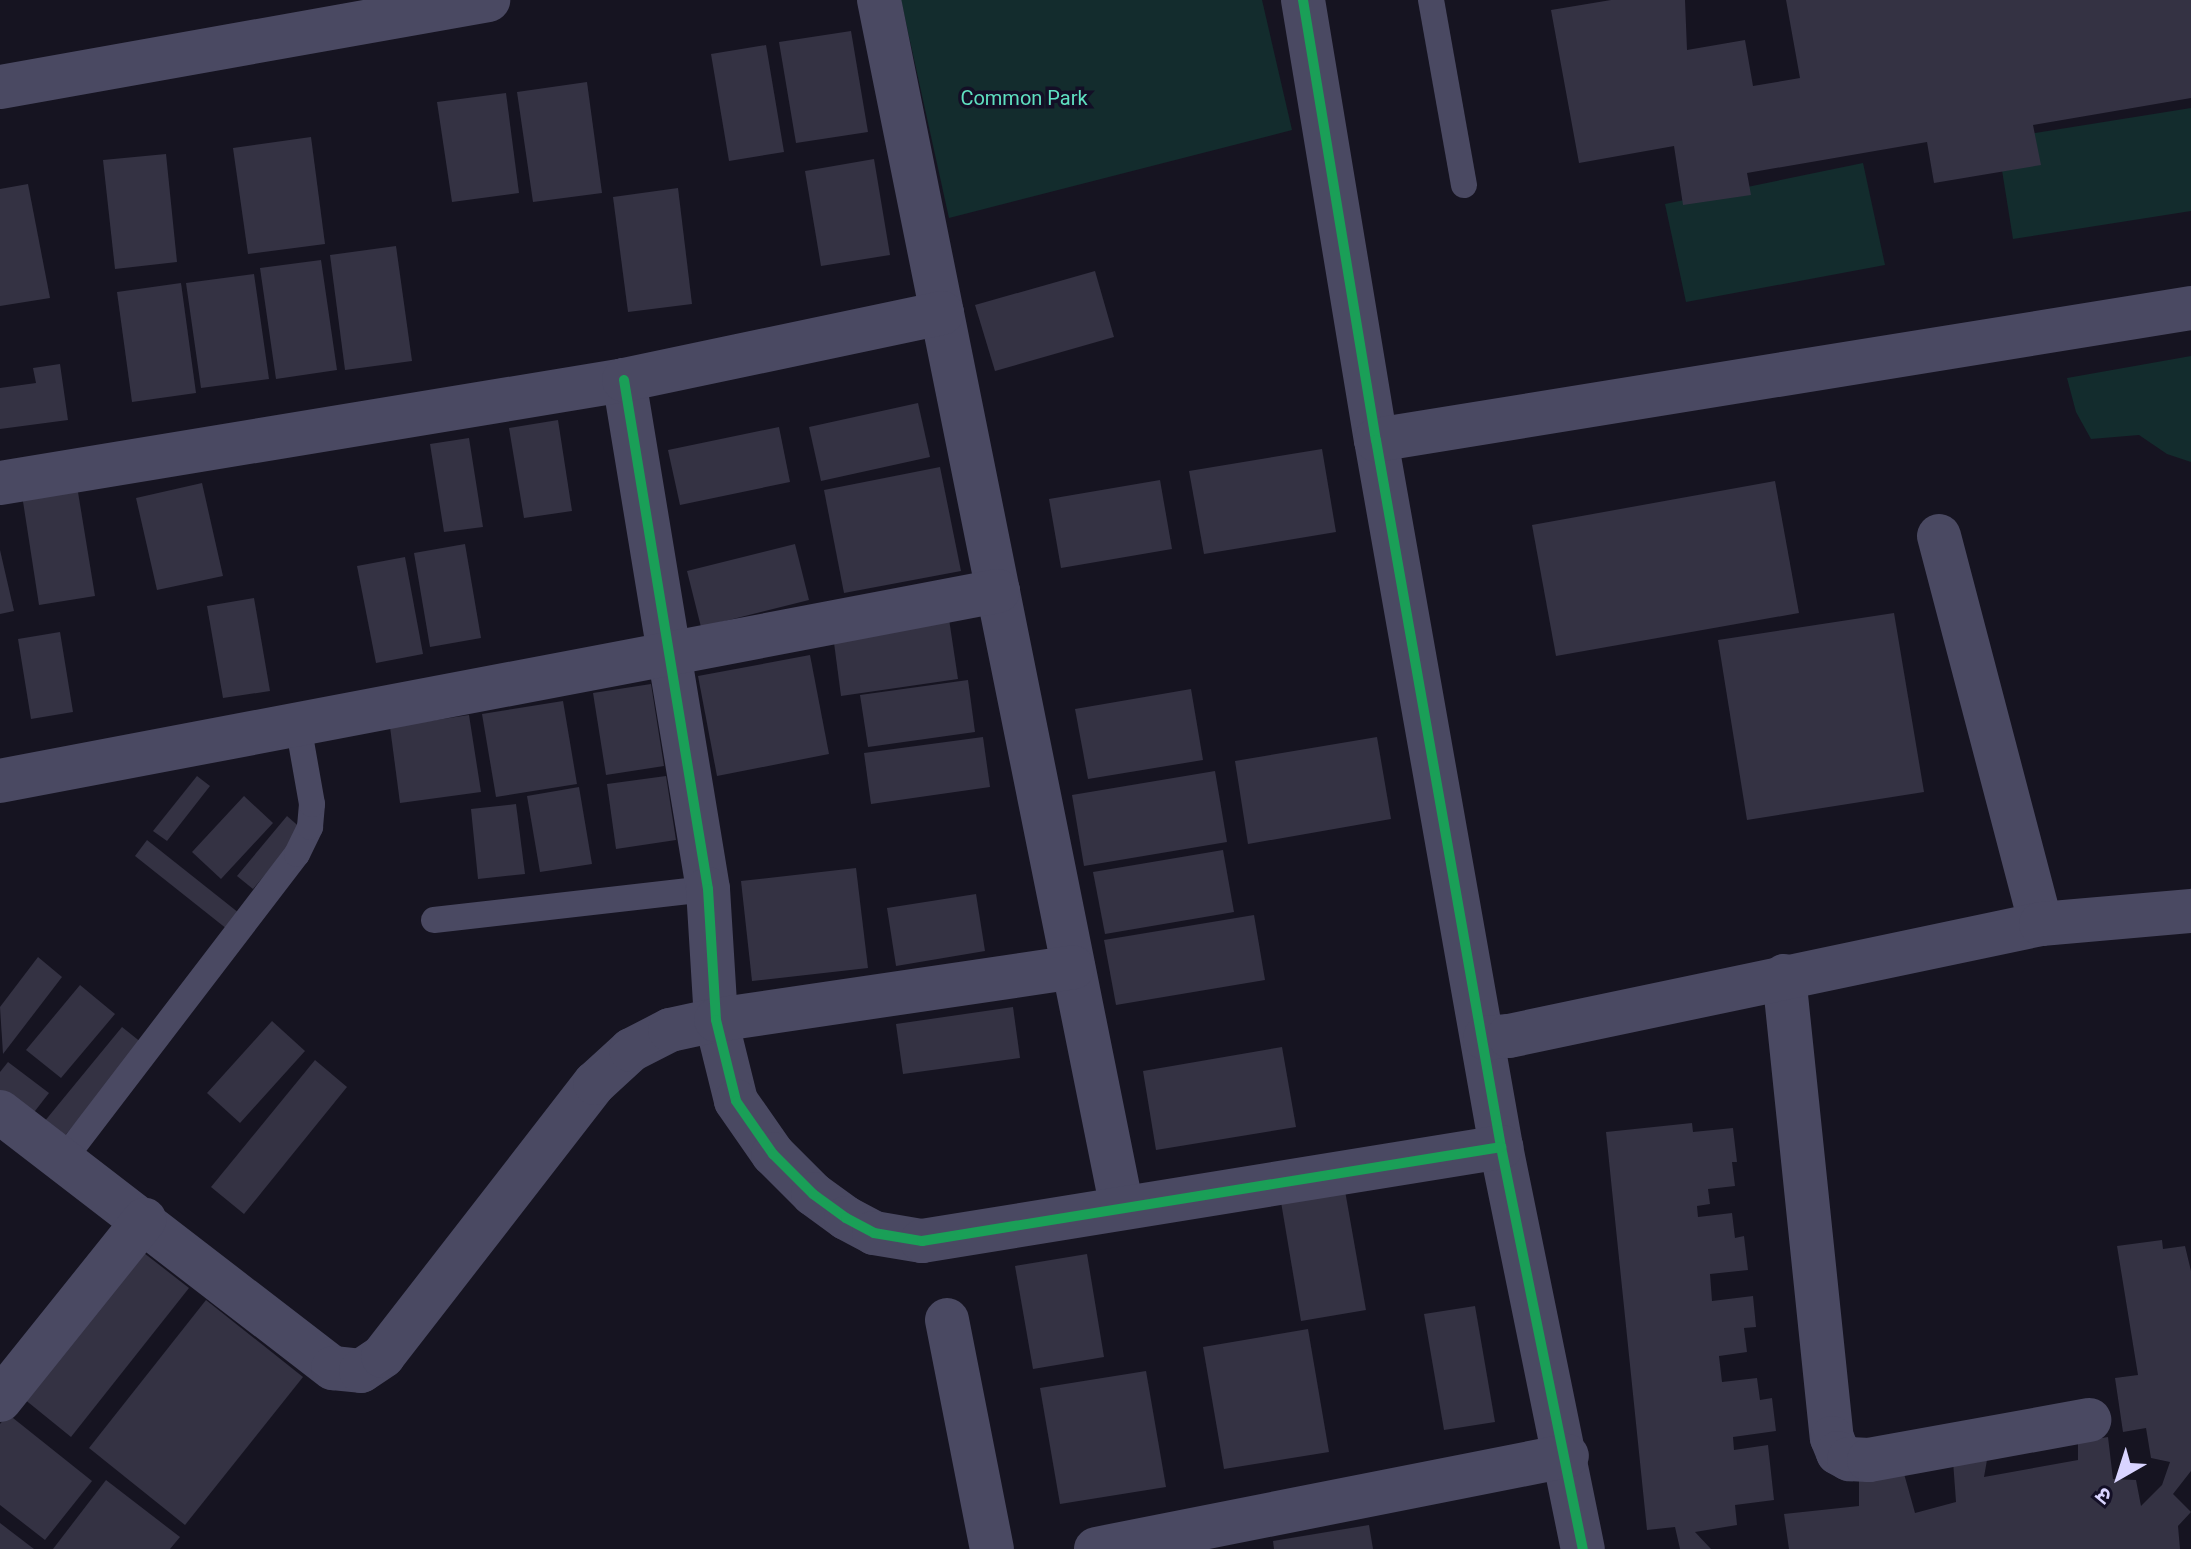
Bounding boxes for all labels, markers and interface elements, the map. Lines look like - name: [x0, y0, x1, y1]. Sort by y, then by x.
- park label: Common Park: [960, 86, 1088, 110]
- north arrow: [2079, 1437, 2159, 1517]
- text: उ: [2091, 1482, 2116, 1510]

